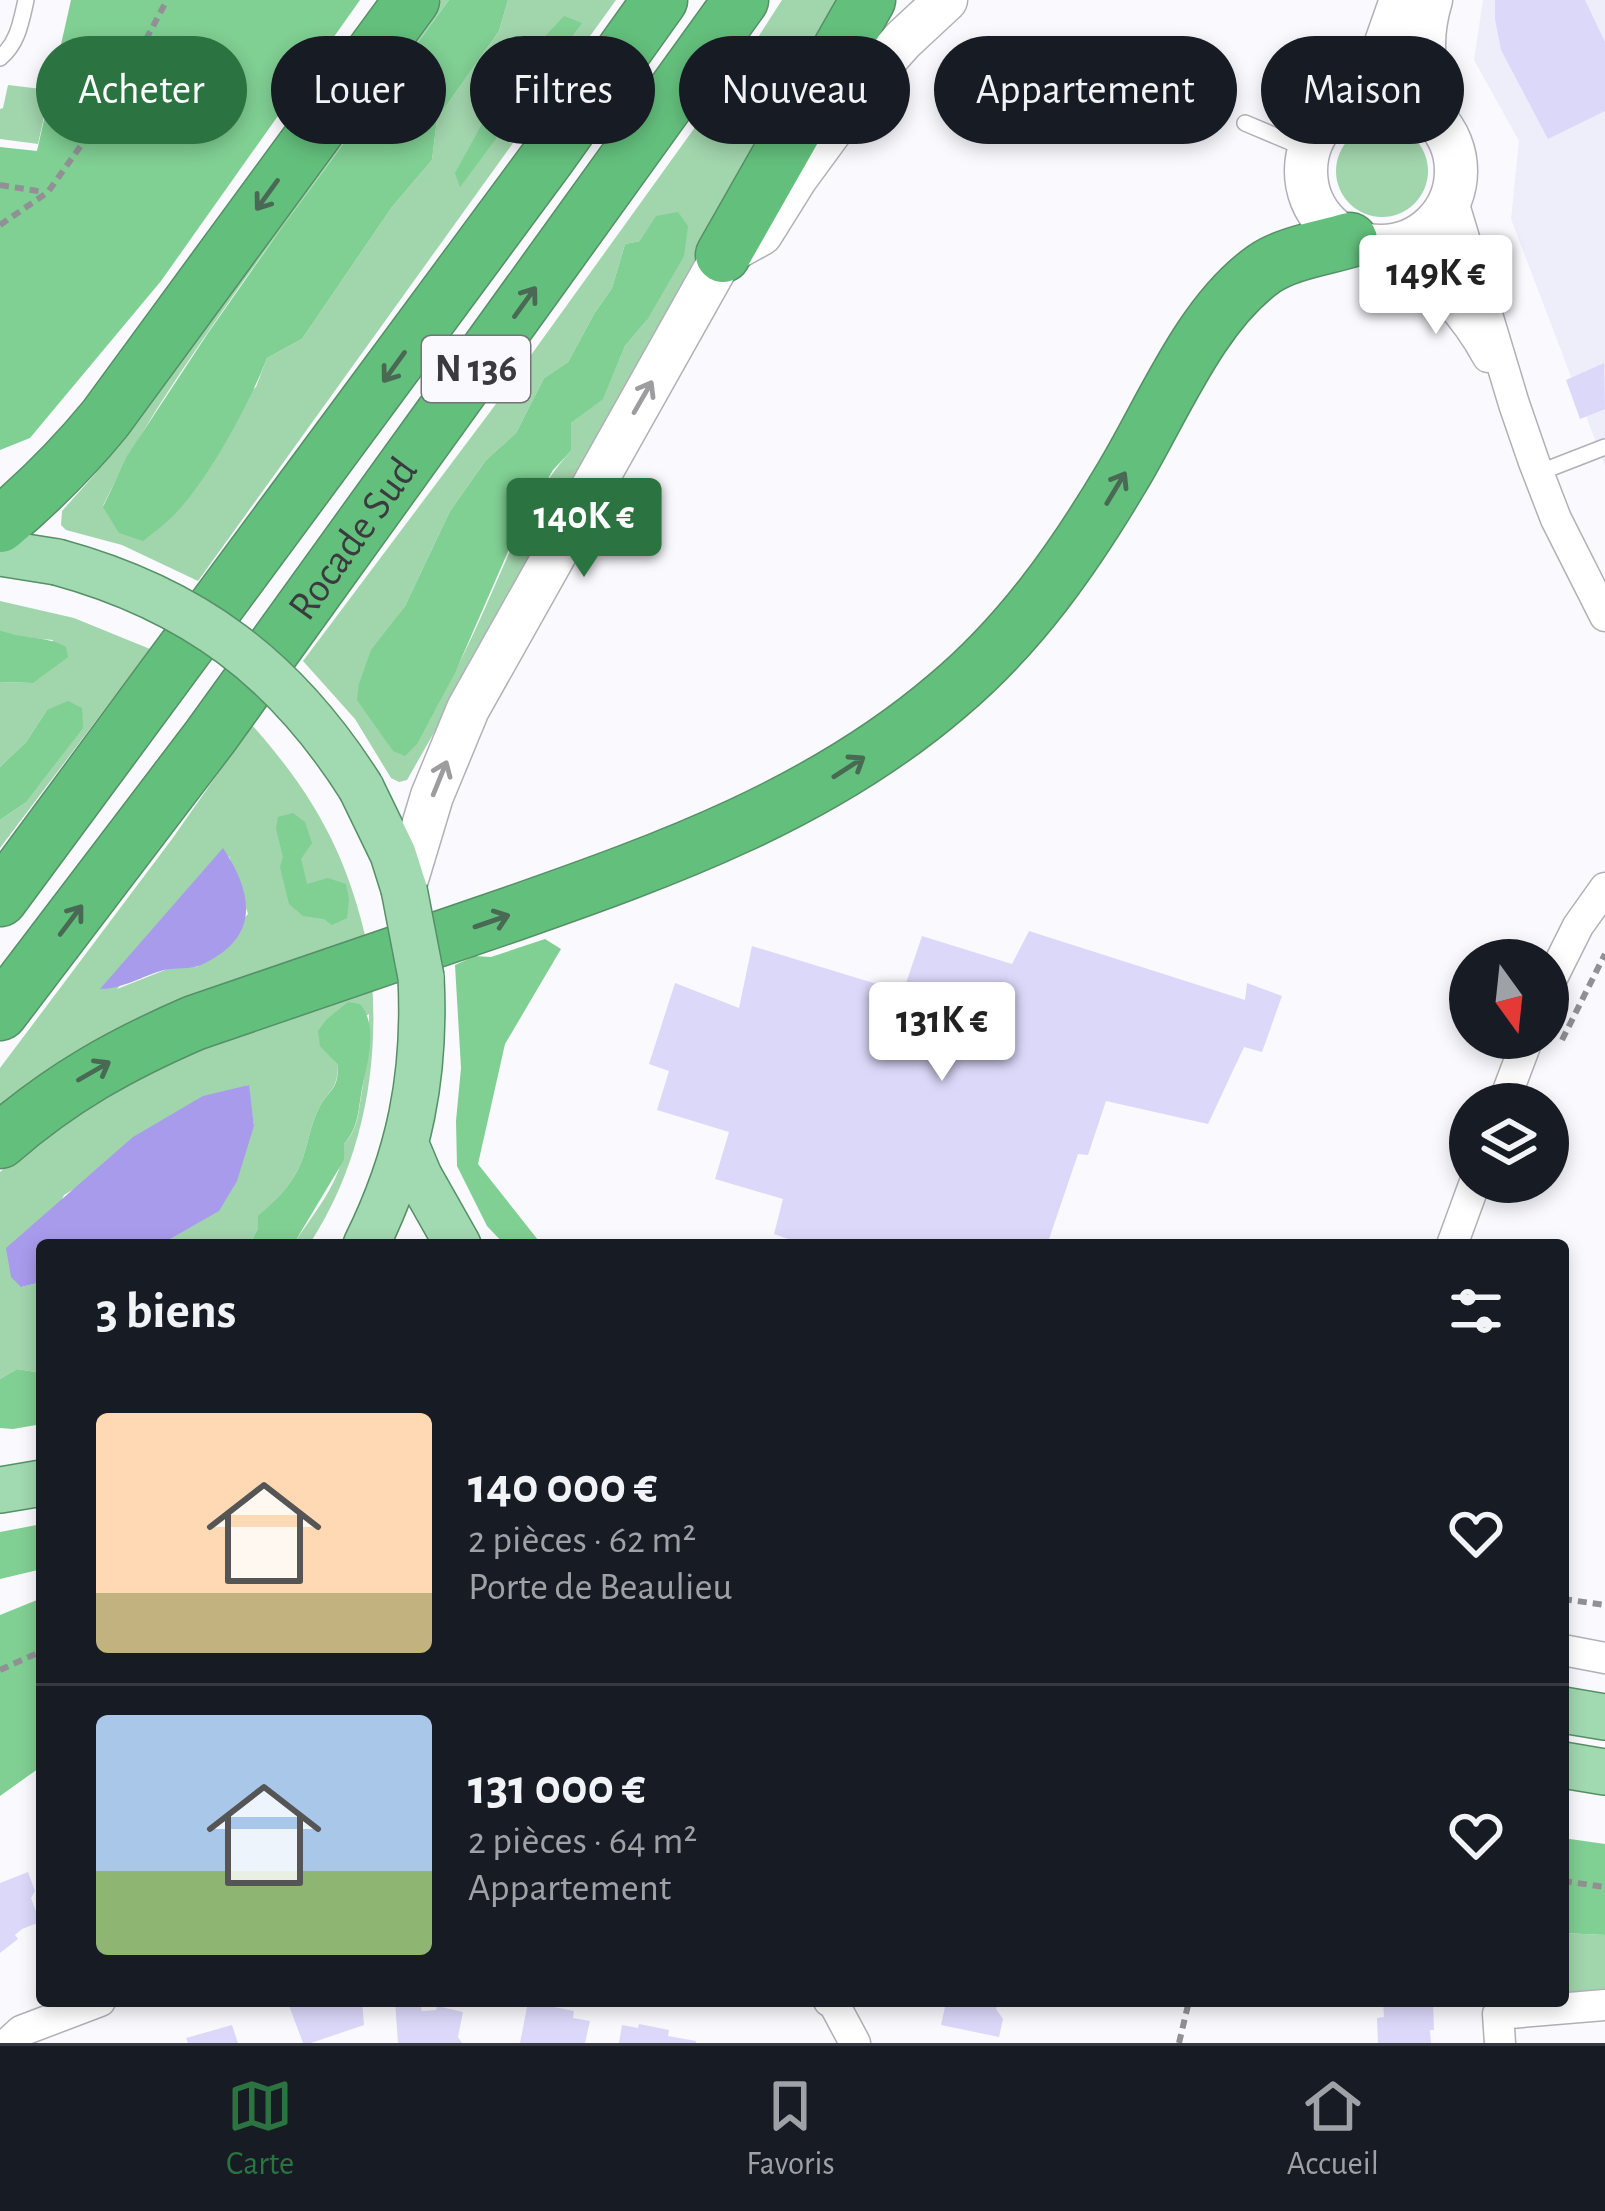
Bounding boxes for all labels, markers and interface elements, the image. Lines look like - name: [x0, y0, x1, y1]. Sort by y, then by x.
- chip: Acheter: [36, 36, 247, 144]
- chip: Louer: [271, 36, 446, 144]
- chip: Filtres: [470, 36, 655, 144]
- chip: Nouveau: [679, 36, 910, 144]
- chip: Appartement: [934, 36, 1237, 144]
- chip: Maison: [1261, 36, 1464, 144]
- one-way arrow: [255, 178, 281, 211]
- pin: 149K €: [1338, 235, 1534, 337]
- text: 149K €: [1386, 254, 1486, 293]
- one-way arrow: [512, 286, 537, 319]
- road number: N 136: [422, 336, 530, 402]
- one-way arrow: [381, 350, 407, 383]
- one-way arrow: [631, 380, 655, 415]
- street label: Rocade Sud: [281, 450, 425, 628]
- one-way arrow: [1104, 472, 1128, 506]
- pin: 140K €: [486, 478, 682, 580]
- text: 140K €: [534, 497, 634, 536]
- one-way arrow: [831, 755, 865, 780]
- one-way arrow: [431, 760, 452, 797]
- one-way arrow: [58, 904, 83, 937]
- one-way arrow: [472, 909, 509, 930]
- north arrow: [1449, 939, 1569, 1059]
- map controls: [1449, 939, 1569, 1203]
- pin: 131K €: [844, 982, 1040, 1084]
- text: 131K €: [896, 1001, 988, 1040]
- one-way arrow: [76, 1059, 111, 1083]
- button: layers: [1449, 1083, 1569, 1203]
- icon: filters: [1443, 1278, 1509, 1344]
- text: 3 biens: [96, 1286, 236, 1337]
- icon: home: [192, 1461, 336, 1605]
- text: 140 000 €: [468, 1461, 658, 1512]
- icon: heart: [1443, 1500, 1509, 1566]
- text: 2 pièces · 62 m²: [468, 1521, 696, 1560]
- text: Porte de Beaulieu: [468, 1568, 732, 1607]
- text: 131 000 €: [468, 1762, 646, 1813]
- icon: home: [192, 1763, 336, 1907]
- icon: heart: [1443, 1802, 1509, 1868]
- text: 2 pièces · 64 m²: [468, 1822, 697, 1861]
- text: Appartement: [468, 1869, 671, 1908]
- tab: Carte: [226, 2073, 294, 2185]
- tab: Favoris: [746, 2073, 835, 2185]
- tab: Accueil: [1287, 2073, 1379, 2185]

